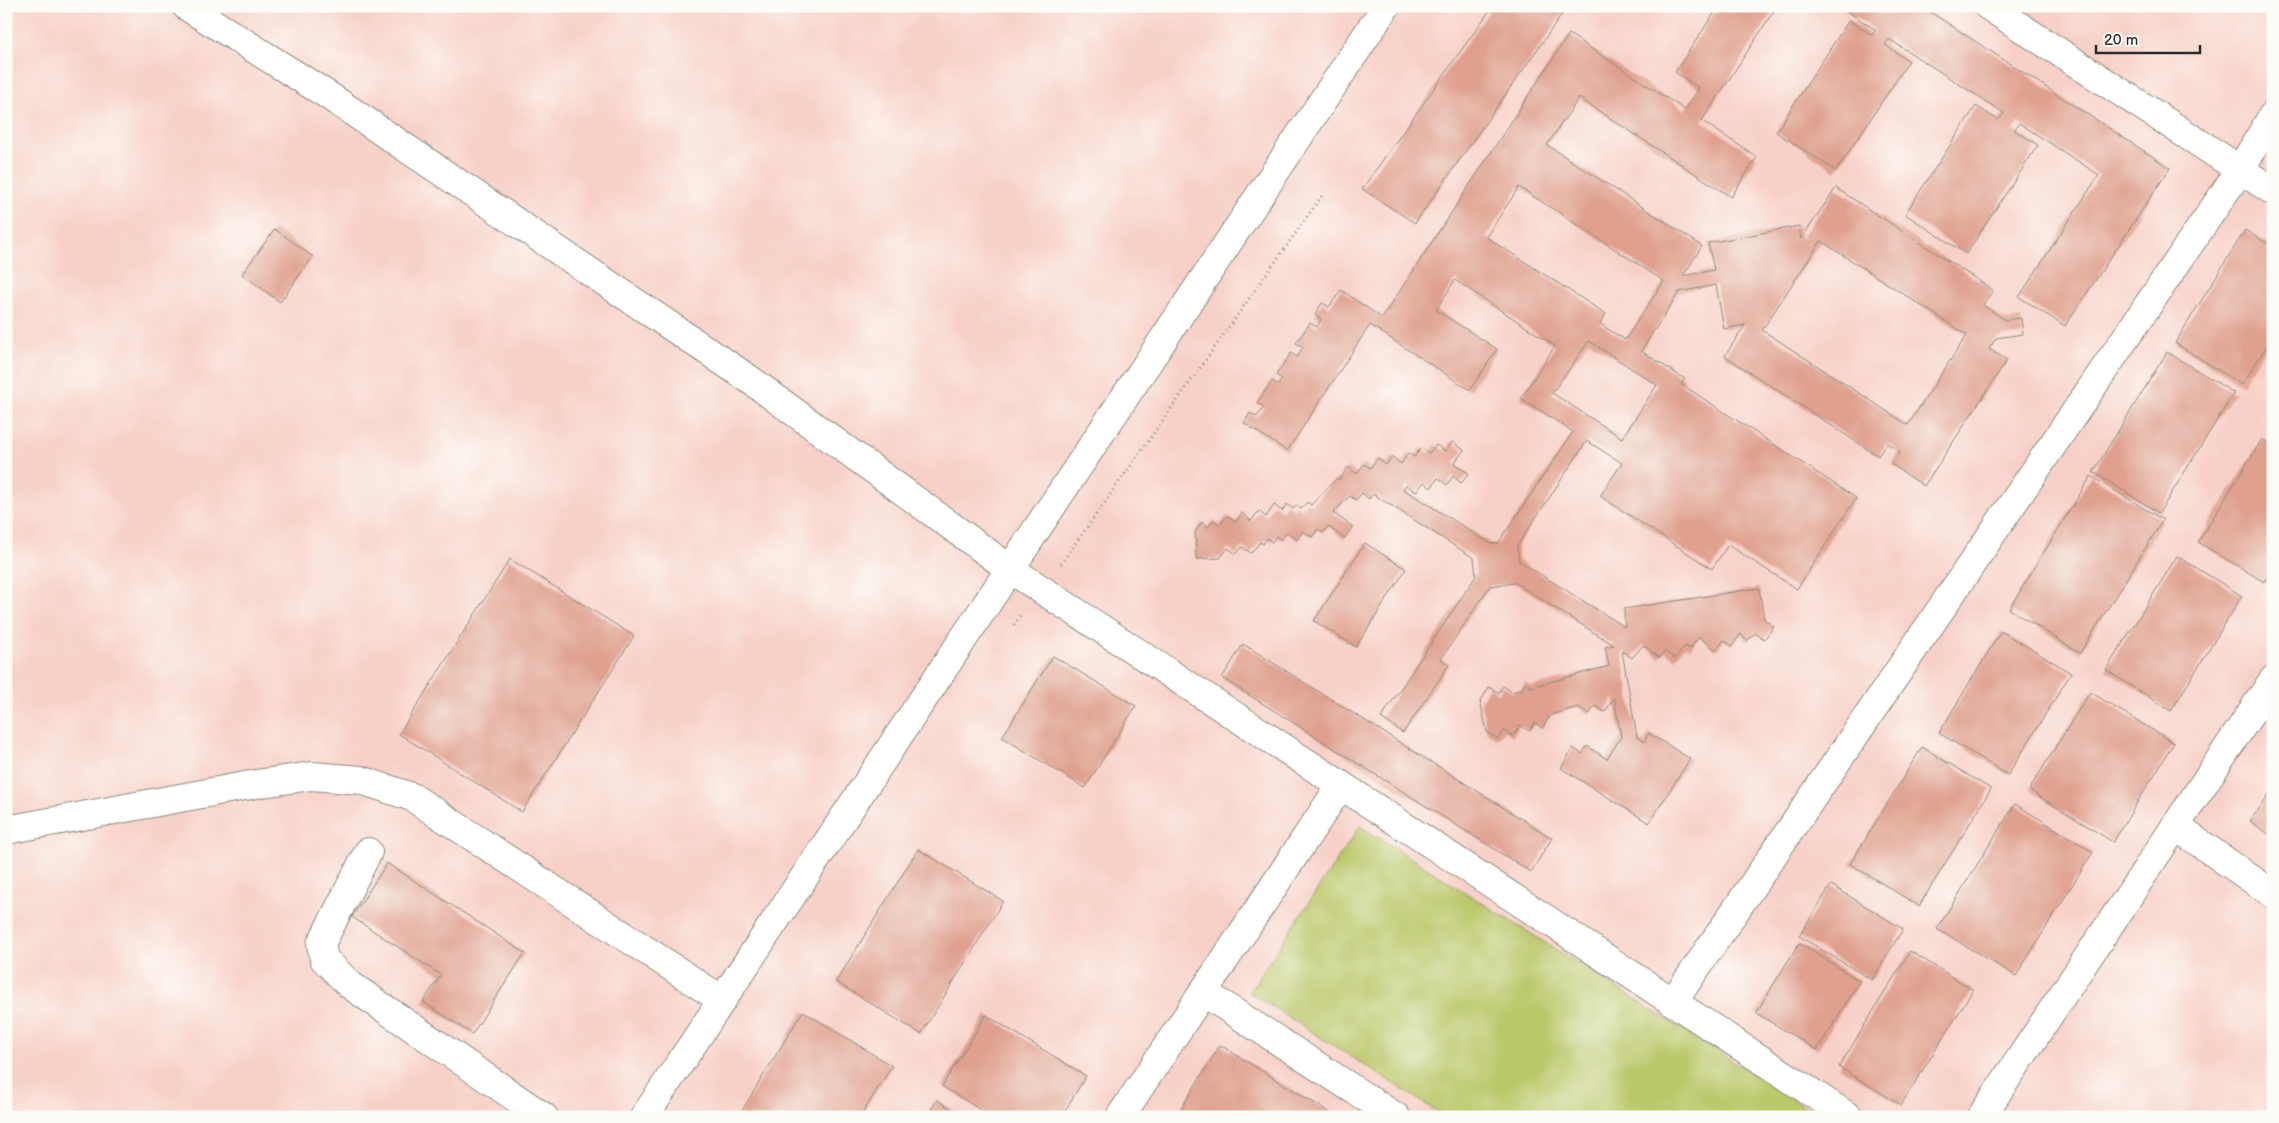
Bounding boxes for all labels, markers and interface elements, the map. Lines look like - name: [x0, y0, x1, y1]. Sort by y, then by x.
- scale bar: [2096, 22, 2200, 54]
- text: 20 m: [2104, 31, 2138, 50]

